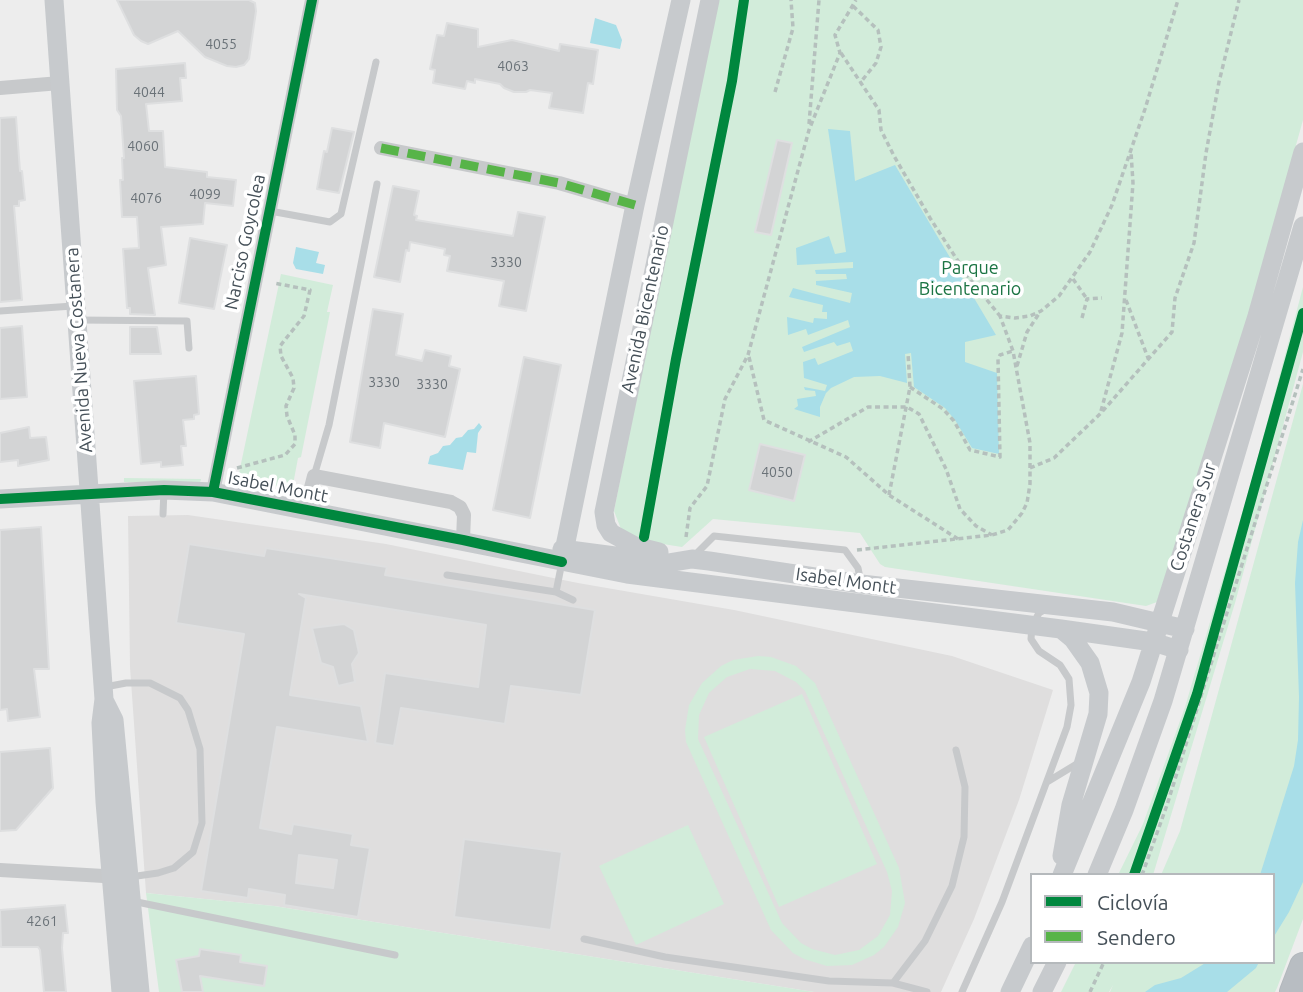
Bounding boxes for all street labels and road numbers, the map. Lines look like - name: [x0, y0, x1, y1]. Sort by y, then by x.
- street label: Narciso Goycolea: [220, 172, 270, 312]
- street label: Avenida Bicentenario: [617, 223, 673, 395]
- street label: Avenida Nueva Costanera: [61, 247, 97, 453]
- street label: Costanera Sur: [1165, 460, 1221, 574]
- street label: Isabel Montt: [226, 467, 330, 507]
- street label: Isabel Montt: [794, 563, 898, 599]

